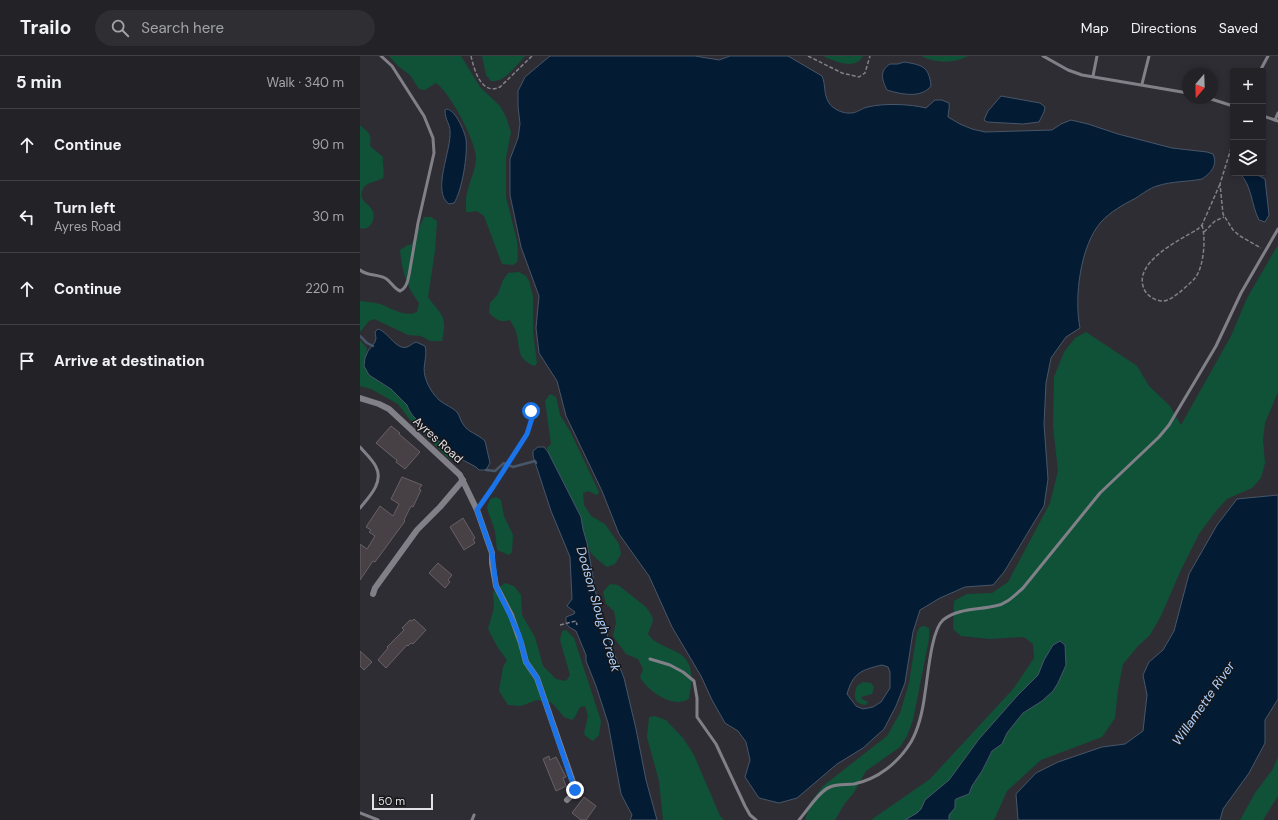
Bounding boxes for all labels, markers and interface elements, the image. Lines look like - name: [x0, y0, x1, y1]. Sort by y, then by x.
- search box: [95, 10, 375, 46]
- text: Trailo: [20, 15, 71, 40]
- icon: search: [109, 17, 131, 39]
- text: Search here: [141, 18, 224, 38]
- text: Map: [1081, 19, 1109, 37]
- text: Directions: [1131, 19, 1197, 37]
- text: Saved: [1219, 19, 1258, 37]
- north arrow: [1182, 68, 1218, 104]
- map controls: [1230, 68, 1266, 176]
- button: +: [1230, 68, 1266, 104]
- text: 5 min: [16, 71, 62, 93]
- text: Walk · 340 m: [267, 74, 344, 91]
- button: −: [1230, 104, 1266, 140]
- icon: ahead: [16, 134, 38, 156]
- text: Continue: [54, 135, 122, 155]
- text: 90 m: [312, 136, 344, 153]
- button: layers: [1230, 140, 1266, 176]
- text: Turn left: [54, 198, 115, 218]
- icon: left: [16, 206, 38, 228]
- text: 30 m: [312, 208, 344, 225]
- text: Ayres Road: [54, 218, 121, 235]
- icon: ahead: [16, 278, 38, 300]
- text: Continue: [54, 279, 122, 299]
- text: 220 m: [305, 280, 344, 297]
- icon: arrive: [16, 350, 38, 372]
- text: Arrive at destination: [54, 351, 205, 371]
- route start: [522, 402, 540, 420]
- street label: Ayres Road: [410, 413, 466, 467]
- water label: Dodson Slough Creek: [572, 545, 625, 674]
- water label: Willamette River: [1168, 657, 1239, 748]
- route end: [566, 781, 584, 799]
- scale bar: [372, 792, 433, 811]
- text: 50 m: [378, 794, 405, 808]

